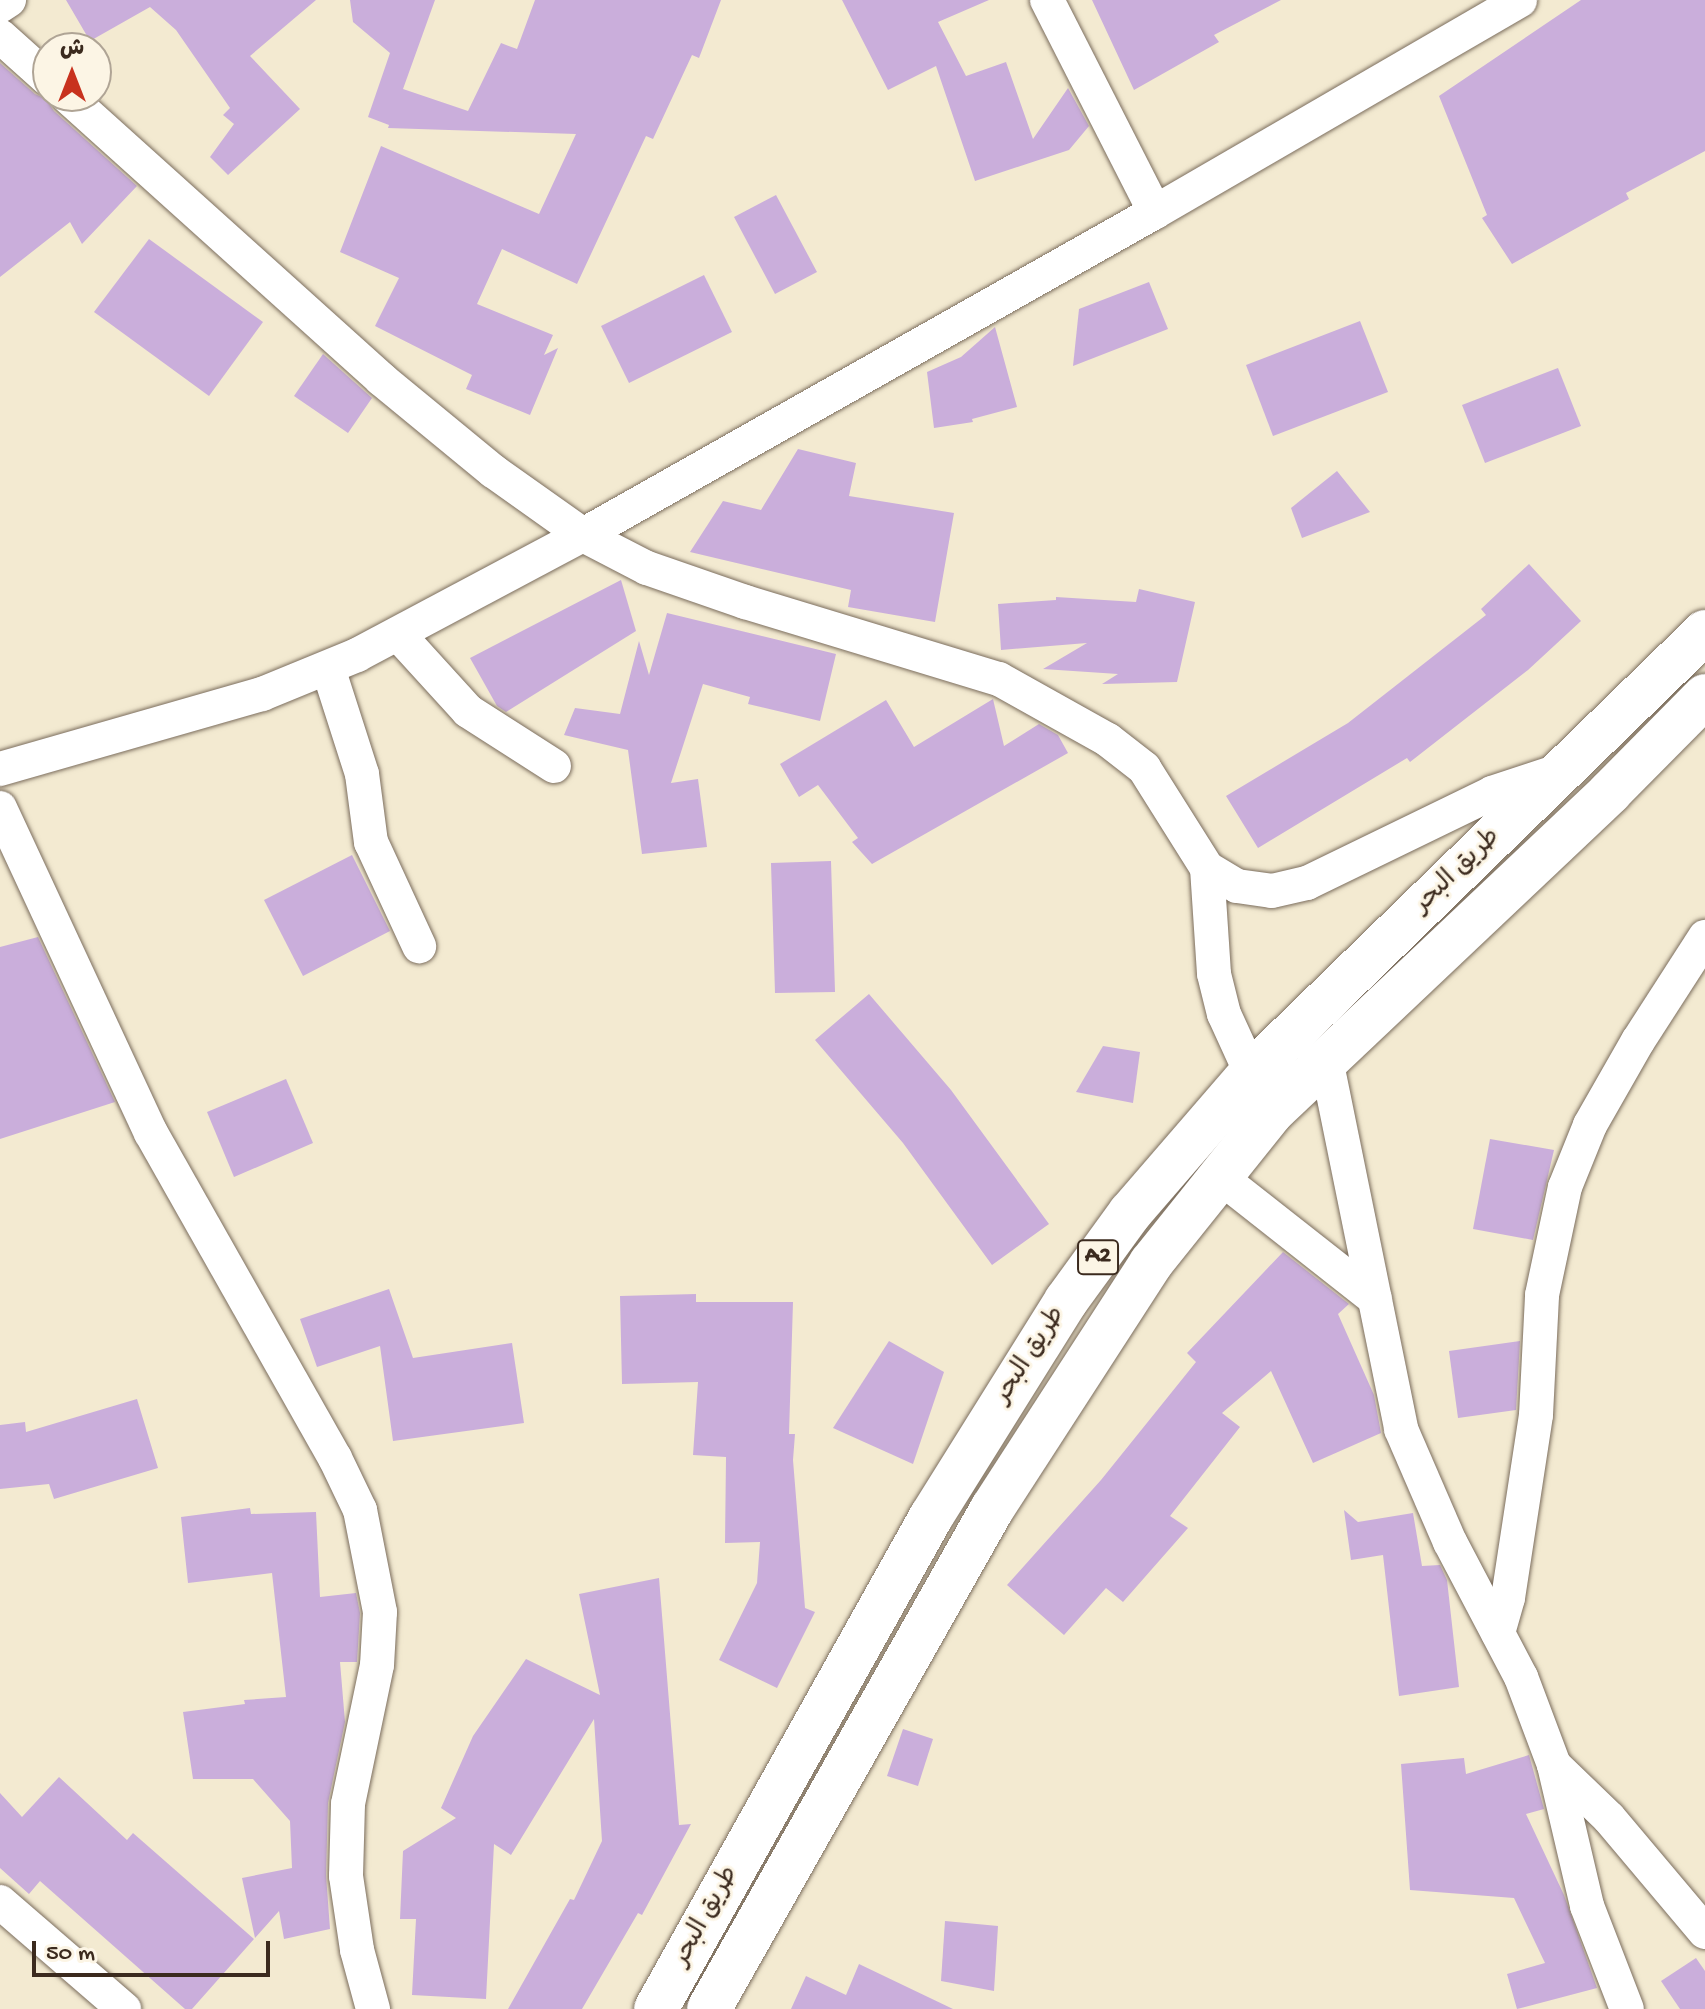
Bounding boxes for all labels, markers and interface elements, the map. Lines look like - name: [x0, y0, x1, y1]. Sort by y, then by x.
- north arrow: [32, 32, 112, 112]
- text: ش: [60, 37, 84, 63]
- street label: طريق البحر: [1408, 823, 1508, 921]
- road number: A2: [1076, 1237, 1120, 1277]
- street label: طريق البحر: [988, 1302, 1074, 1410]
- street label: طريق البحر: [667, 1862, 747, 1972]
- scale bar: [36, 1925, 274, 1975]
- text: 50 m: [46, 1940, 95, 1969]

